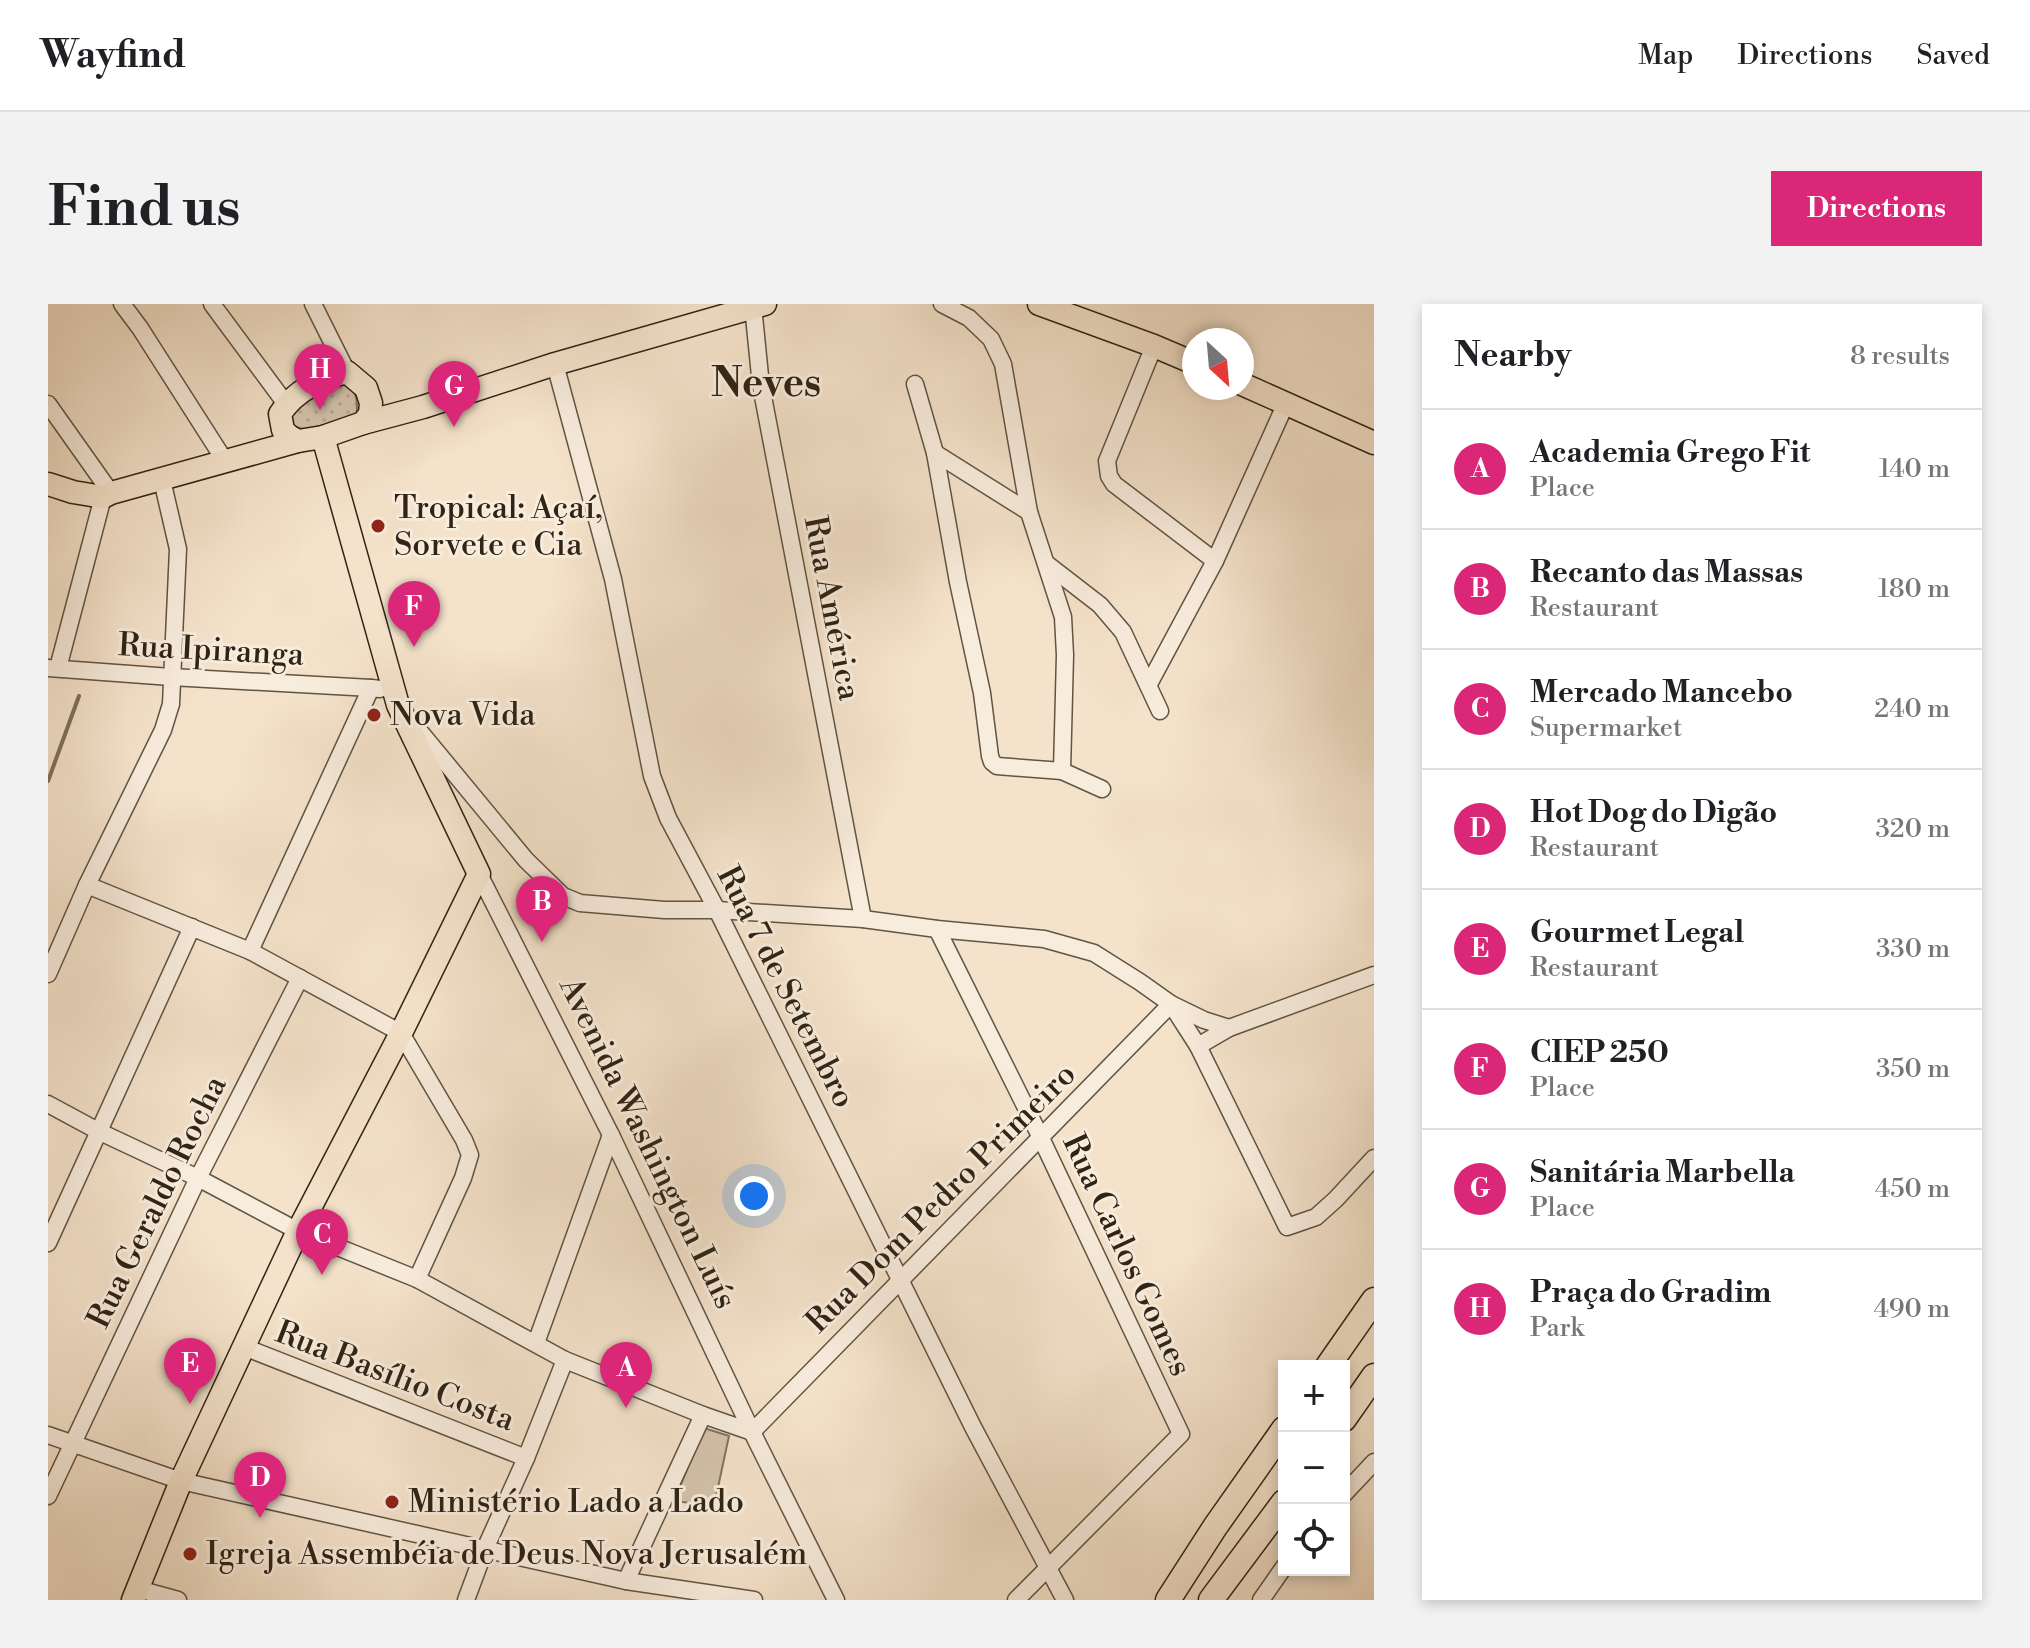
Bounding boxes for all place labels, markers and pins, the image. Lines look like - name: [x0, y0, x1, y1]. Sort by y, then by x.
- pin: H: [294, 344, 346, 410]
- pin: G: [428, 361, 480, 427]
- place label: Tropical: Açaí, Sorvete e Cia: [394, 488, 603, 565]
- marker: Tropical: Açaí, Sorvete e Cia: [369, 517, 387, 535]
- pin: F: [388, 581, 440, 647]
- place label: Nova Vida: [390, 695, 536, 735]
- marker: Nova Vida: [365, 706, 383, 724]
- pin: B: [516, 876, 568, 942]
- pin: C: [296, 1209, 348, 1275]
- pin: E: [164, 1338, 216, 1404]
- pin: A: [600, 1342, 652, 1408]
- pin: D: [234, 1452, 286, 1518]
- place label: Ministério Lado a Lado: [408, 1482, 744, 1522]
- marker: Ministério Lado a Lado: [383, 1493, 401, 1511]
- place label: Igreja Assembéia de Deus Nova Jerusalém: [206, 1534, 807, 1574]
- marker: Igreja Assembéia de Deus Nova Jerusalém: [181, 1545, 199, 1563]

